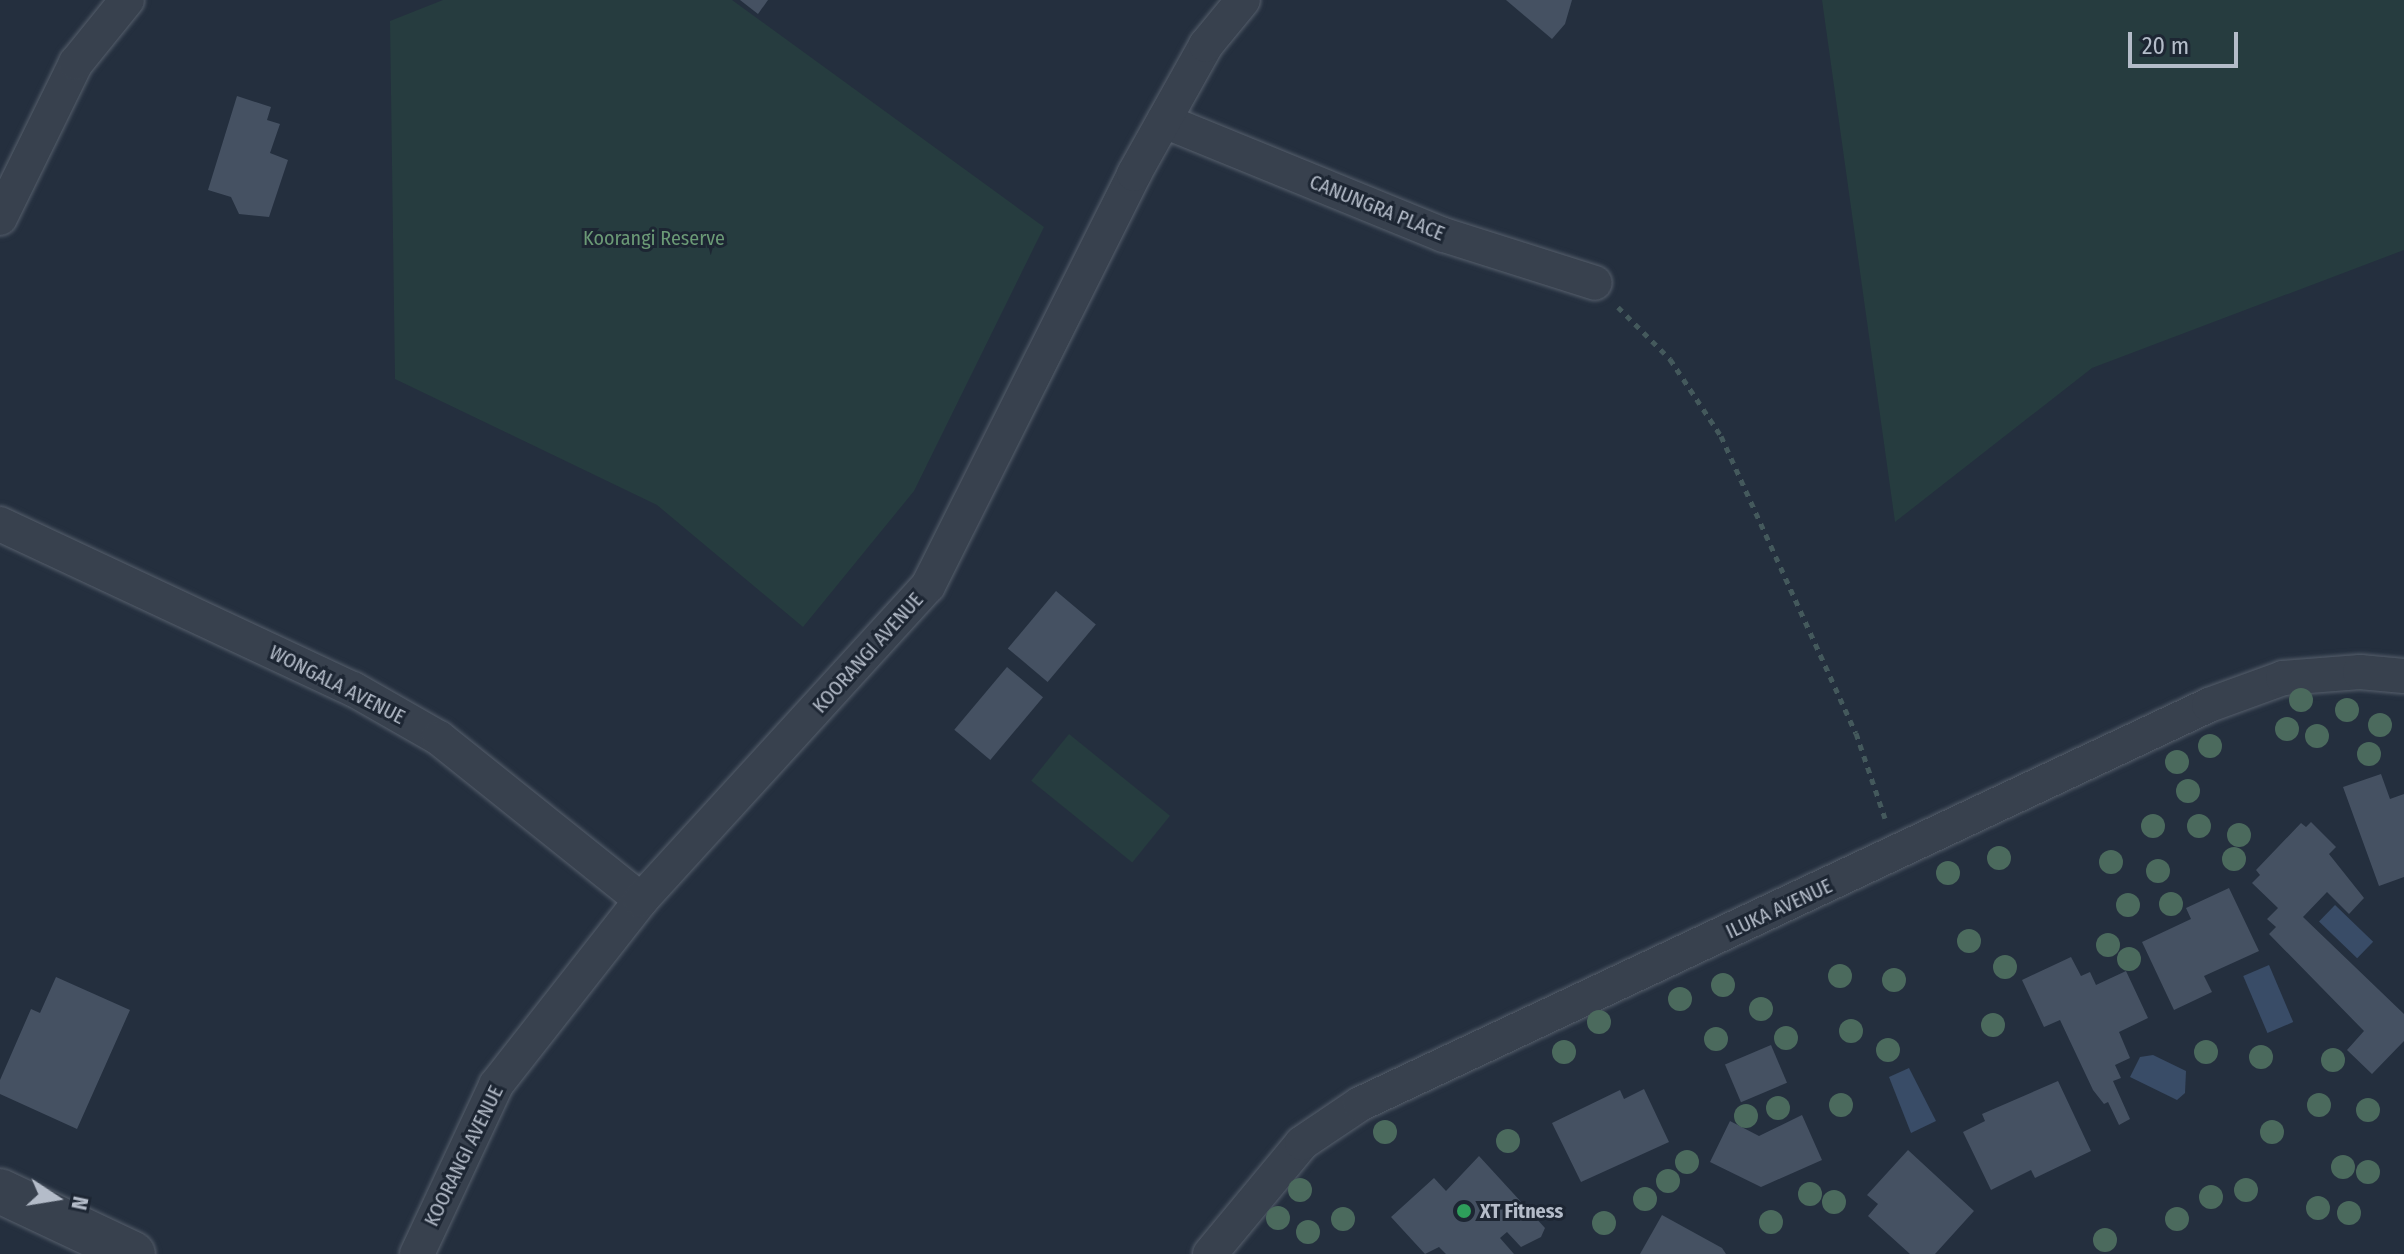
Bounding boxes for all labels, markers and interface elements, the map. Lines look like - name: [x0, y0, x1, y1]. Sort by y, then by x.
- scale bar: [2132, 16, 2242, 66]
- text: 20 m: [2142, 32, 2189, 60]
- street label: CANUNGRA PLACE: [1306, 170, 1448, 246]
- park label: Koorangi Reserve: [583, 226, 725, 250]
- street label: KOORANGI AVENUE: [808, 588, 928, 718]
- street label: WONGALA AVENUE: [265, 641, 409, 729]
- street label: ILUKA AVENUE: [1722, 874, 1836, 944]
- street label: KOORANGI AVENUE: [420, 1082, 508, 1230]
- north arrow: [16, 1158, 96, 1238]
- text: N: [65, 1194, 95, 1212]
- place label: XT Fitness: [1480, 1199, 1563, 1223]
- marker: XT Fitness: [1455, 1202, 1473, 1220]

